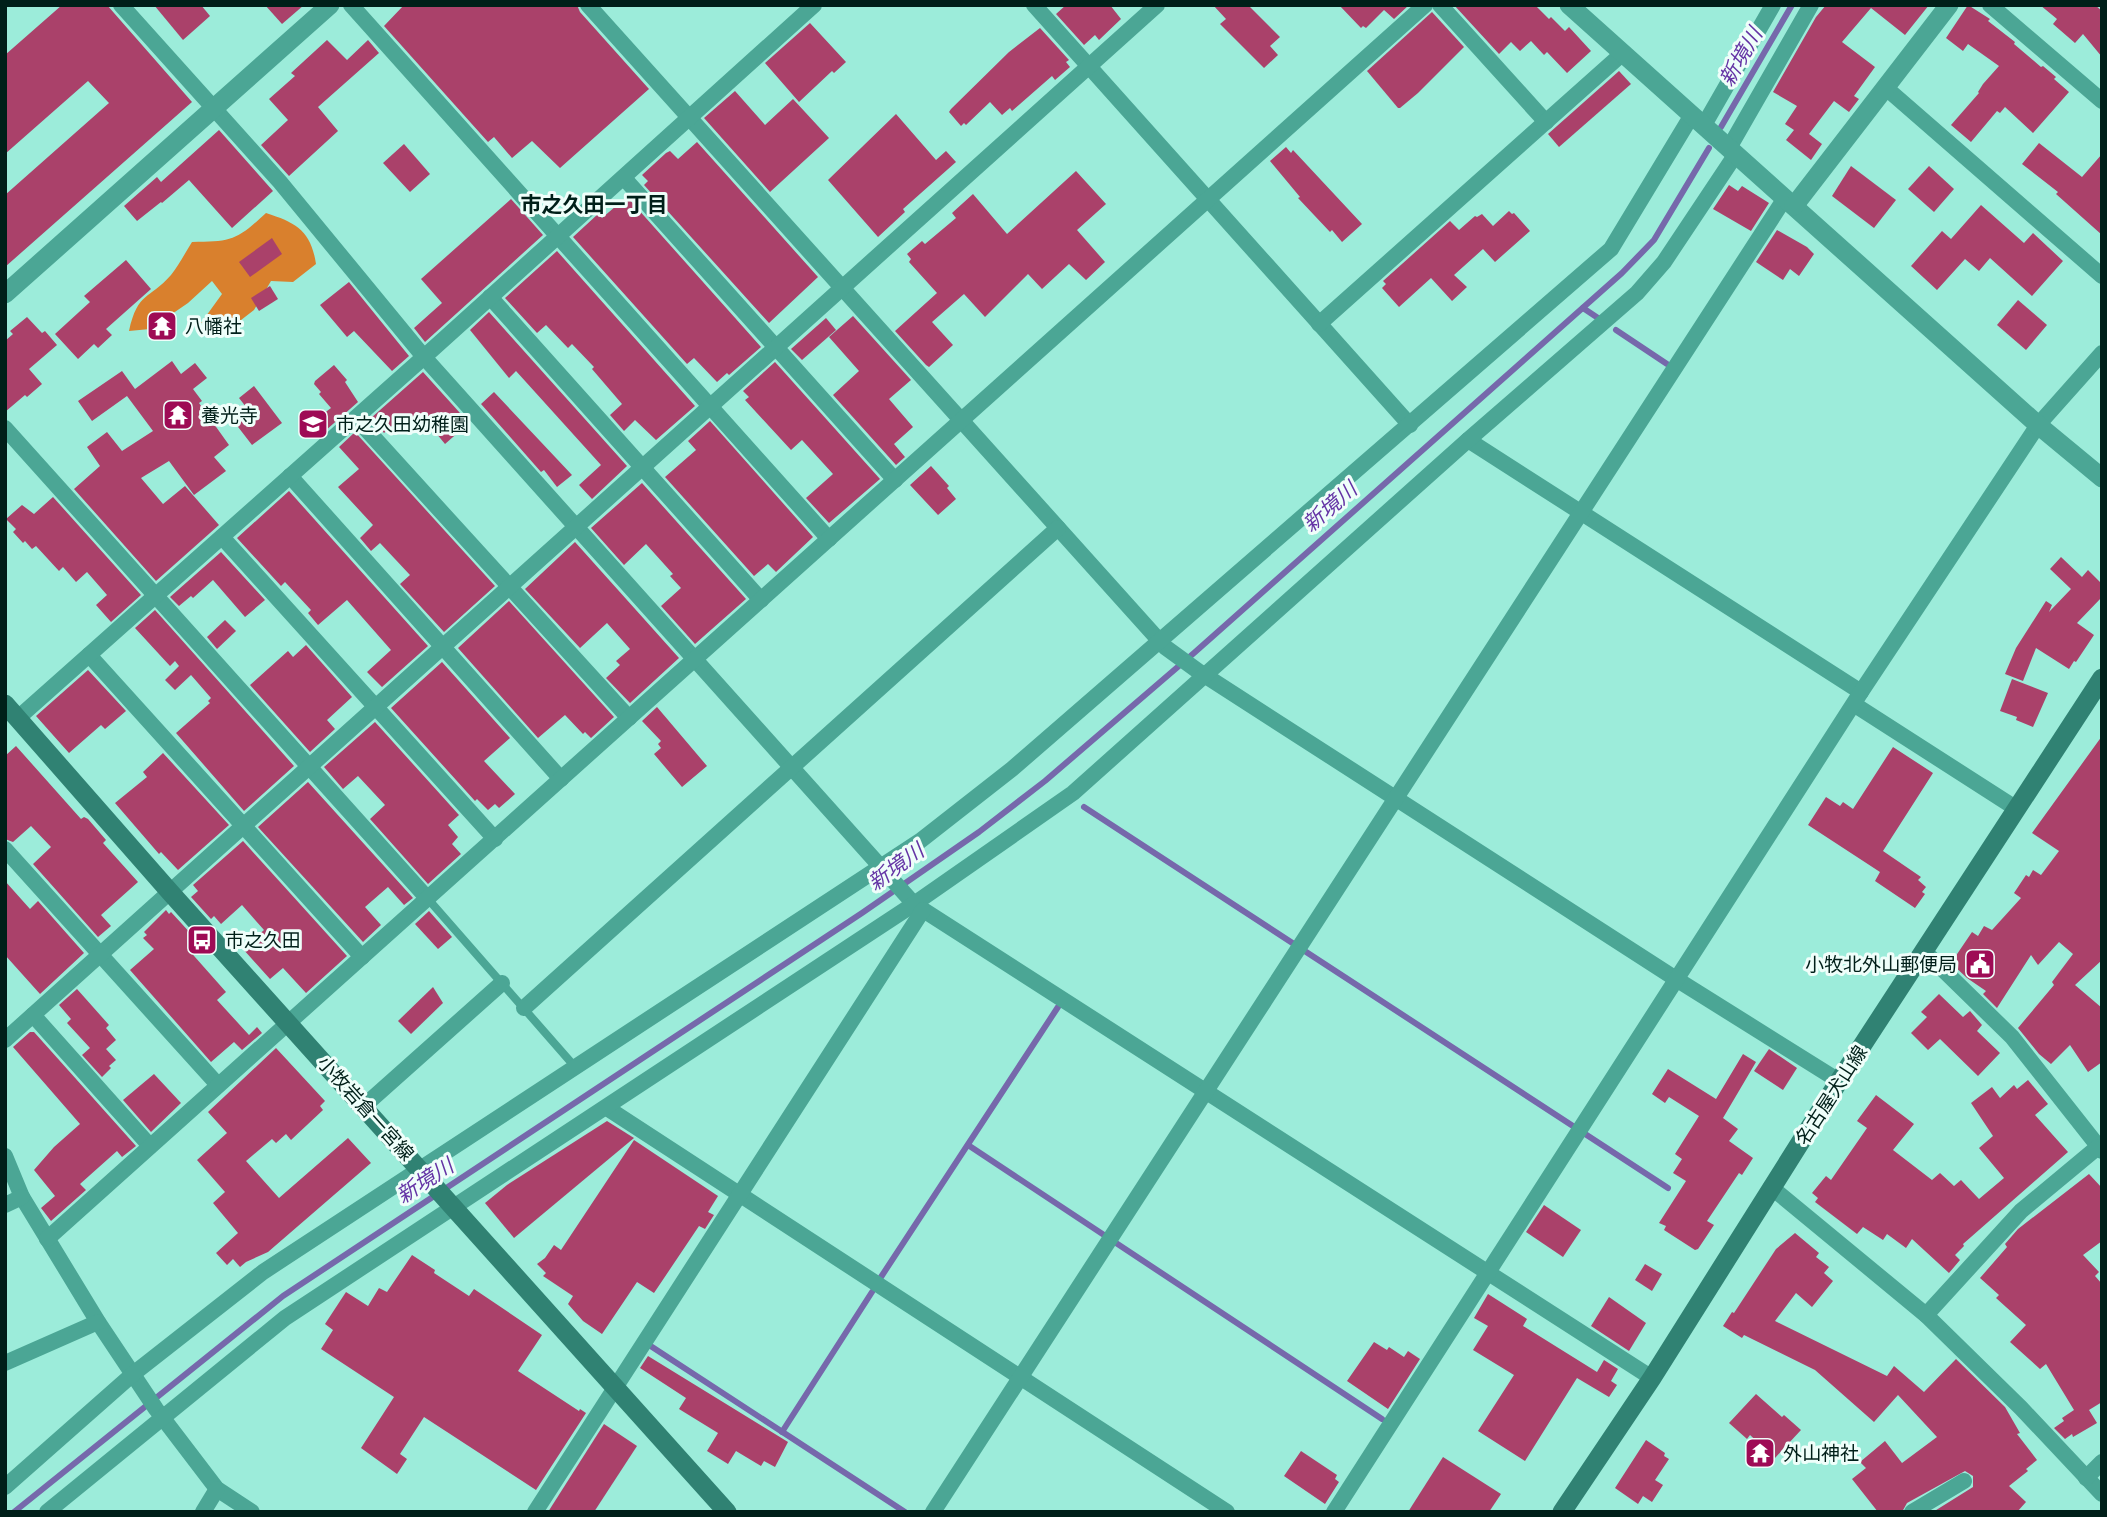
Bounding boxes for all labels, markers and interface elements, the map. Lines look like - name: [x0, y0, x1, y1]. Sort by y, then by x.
- water label: 新境川: [1714, 21, 1769, 91]
- district label: 市之久田一丁目: [521, 192, 668, 218]
- temple icon: 八幡社: [145, 309, 179, 343]
- place label: 八幡社: [185, 315, 242, 338]
- temple icon: 養光寺: [161, 398, 195, 432]
- place label: 養光寺: [201, 404, 258, 427]
- school or university icon: 市之久田幼稚園: [296, 407, 330, 441]
- place label: 市之久田幼稚園: [336, 413, 469, 436]
- water label: 新境川: [1298, 475, 1364, 537]
- water label: 新境川: [863, 837, 931, 896]
- bus stop icon: 市之久田: [185, 923, 219, 957]
- place label: 市之久田: [225, 929, 301, 952]
- public building icon: 小牧北外山郵便局: [1963, 947, 1997, 981]
- place label: 小牧北外山郵便局: [1805, 953, 1957, 976]
- street label: 名古屋犬山線: [1791, 1041, 1872, 1149]
- street label: 小牧岩倉一宮線: [313, 1051, 419, 1165]
- water label: 新境川: [392, 1152, 460, 1209]
- temple icon: 外山神社: [1743, 1436, 1777, 1470]
- place label: 外山神社: [1783, 1442, 1859, 1465]

